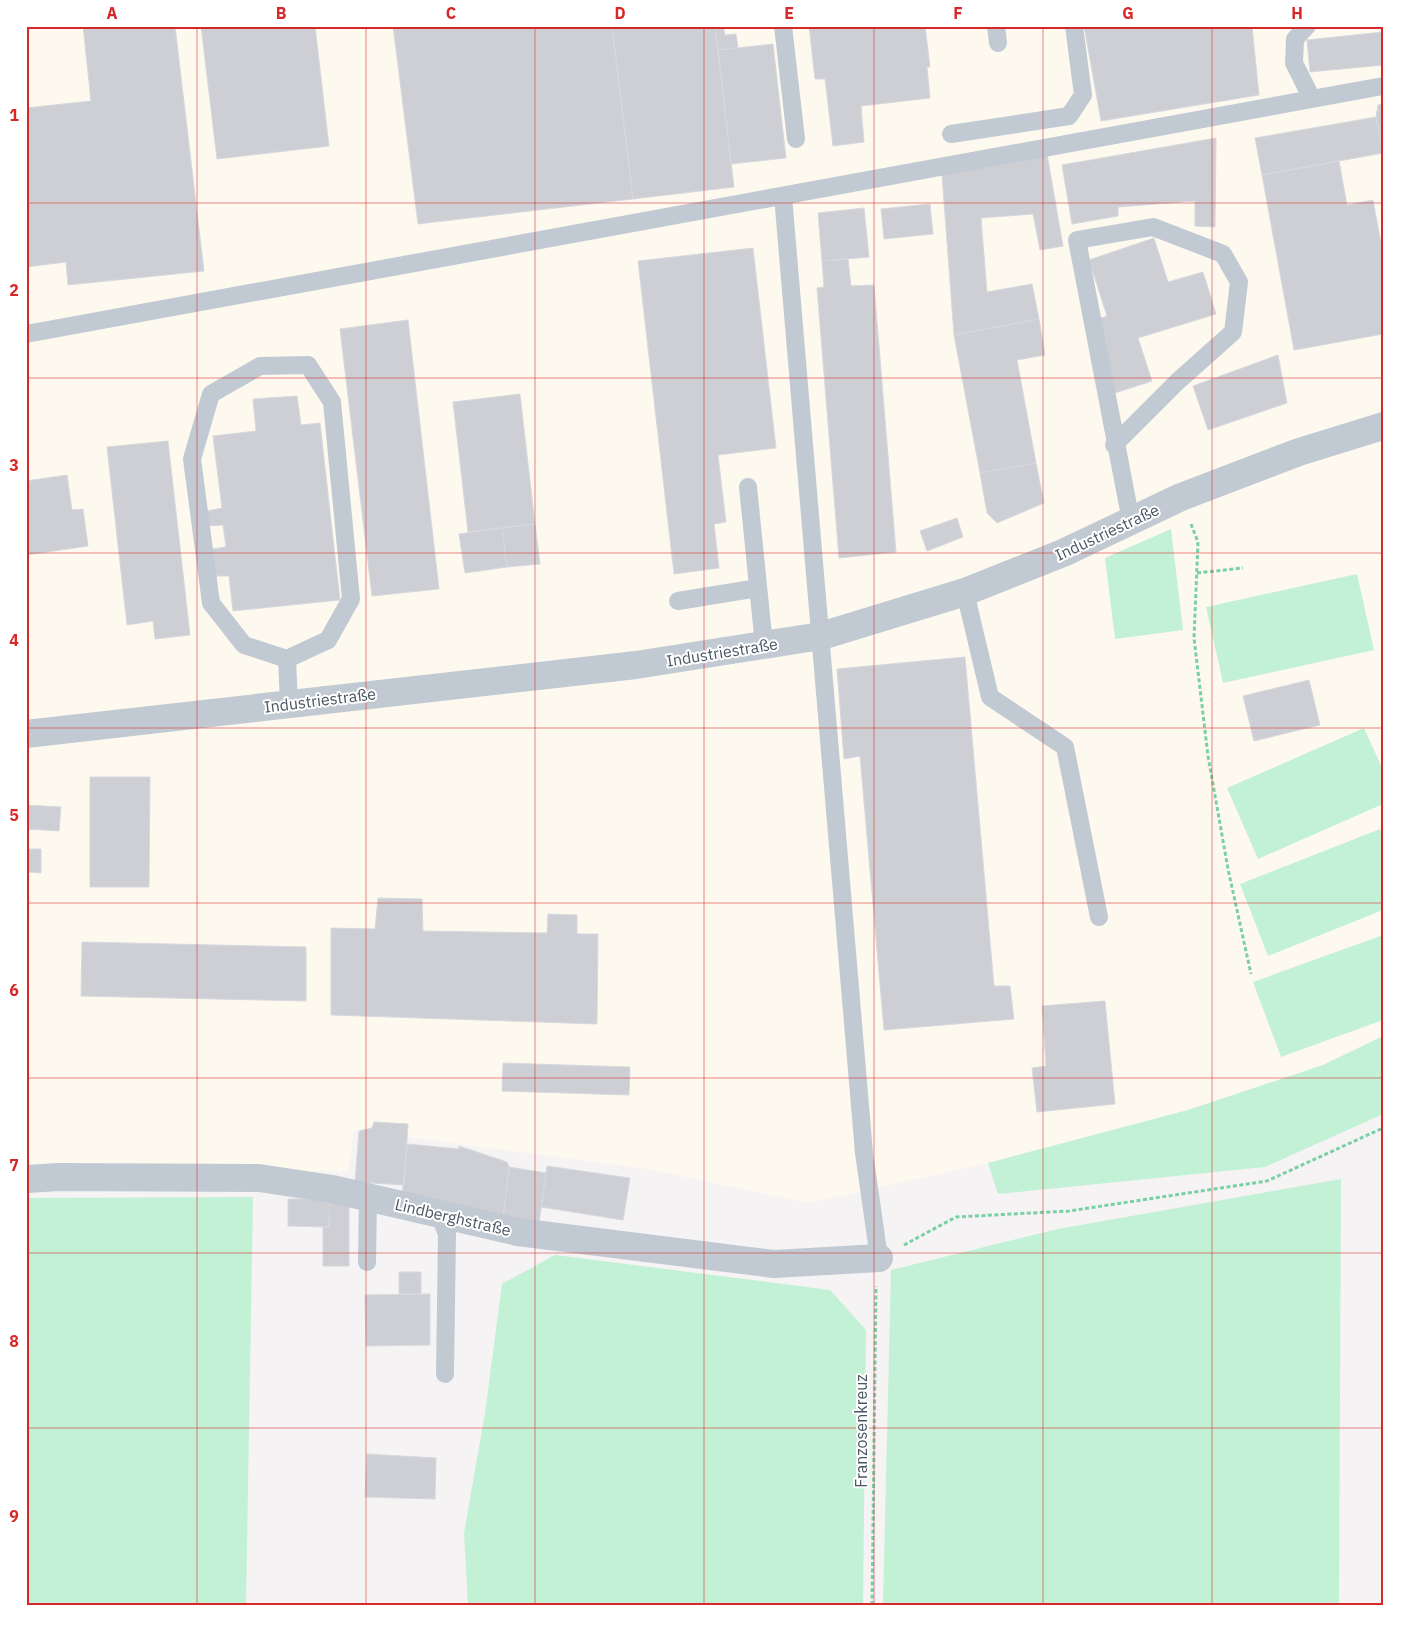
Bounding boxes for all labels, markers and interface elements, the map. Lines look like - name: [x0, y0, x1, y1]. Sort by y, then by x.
- text: A: [107, 3, 118, 23]
- text: B: [276, 3, 287, 23]
- text: C: [446, 3, 456, 23]
- text: D: [614, 3, 626, 23]
- text: E: [784, 3, 794, 23]
- text: F: [953, 3, 963, 23]
- text: G: [1122, 3, 1134, 23]
- text: H: [1291, 3, 1303, 23]
- text: 1: [9, 105, 19, 125]
- text: 2: [9, 280, 19, 300]
- text: 3: [9, 455, 19, 475]
- street label: Industriestraße: [1052, 499, 1162, 565]
- text: 4: [9, 630, 19, 650]
- street label: Industriestraße: [665, 633, 779, 671]
- street label: Industriestraße: [263, 683, 377, 717]
- text: 5: [9, 805, 19, 825]
- text: 6: [9, 980, 19, 1000]
- text: 7: [9, 1155, 19, 1175]
- street label: Lindberghstraße: [393, 1194, 513, 1240]
- text: 8: [9, 1331, 19, 1351]
- street label: Franzosenkreuz: [851, 1374, 871, 1488]
- text: 9: [9, 1506, 19, 1526]

